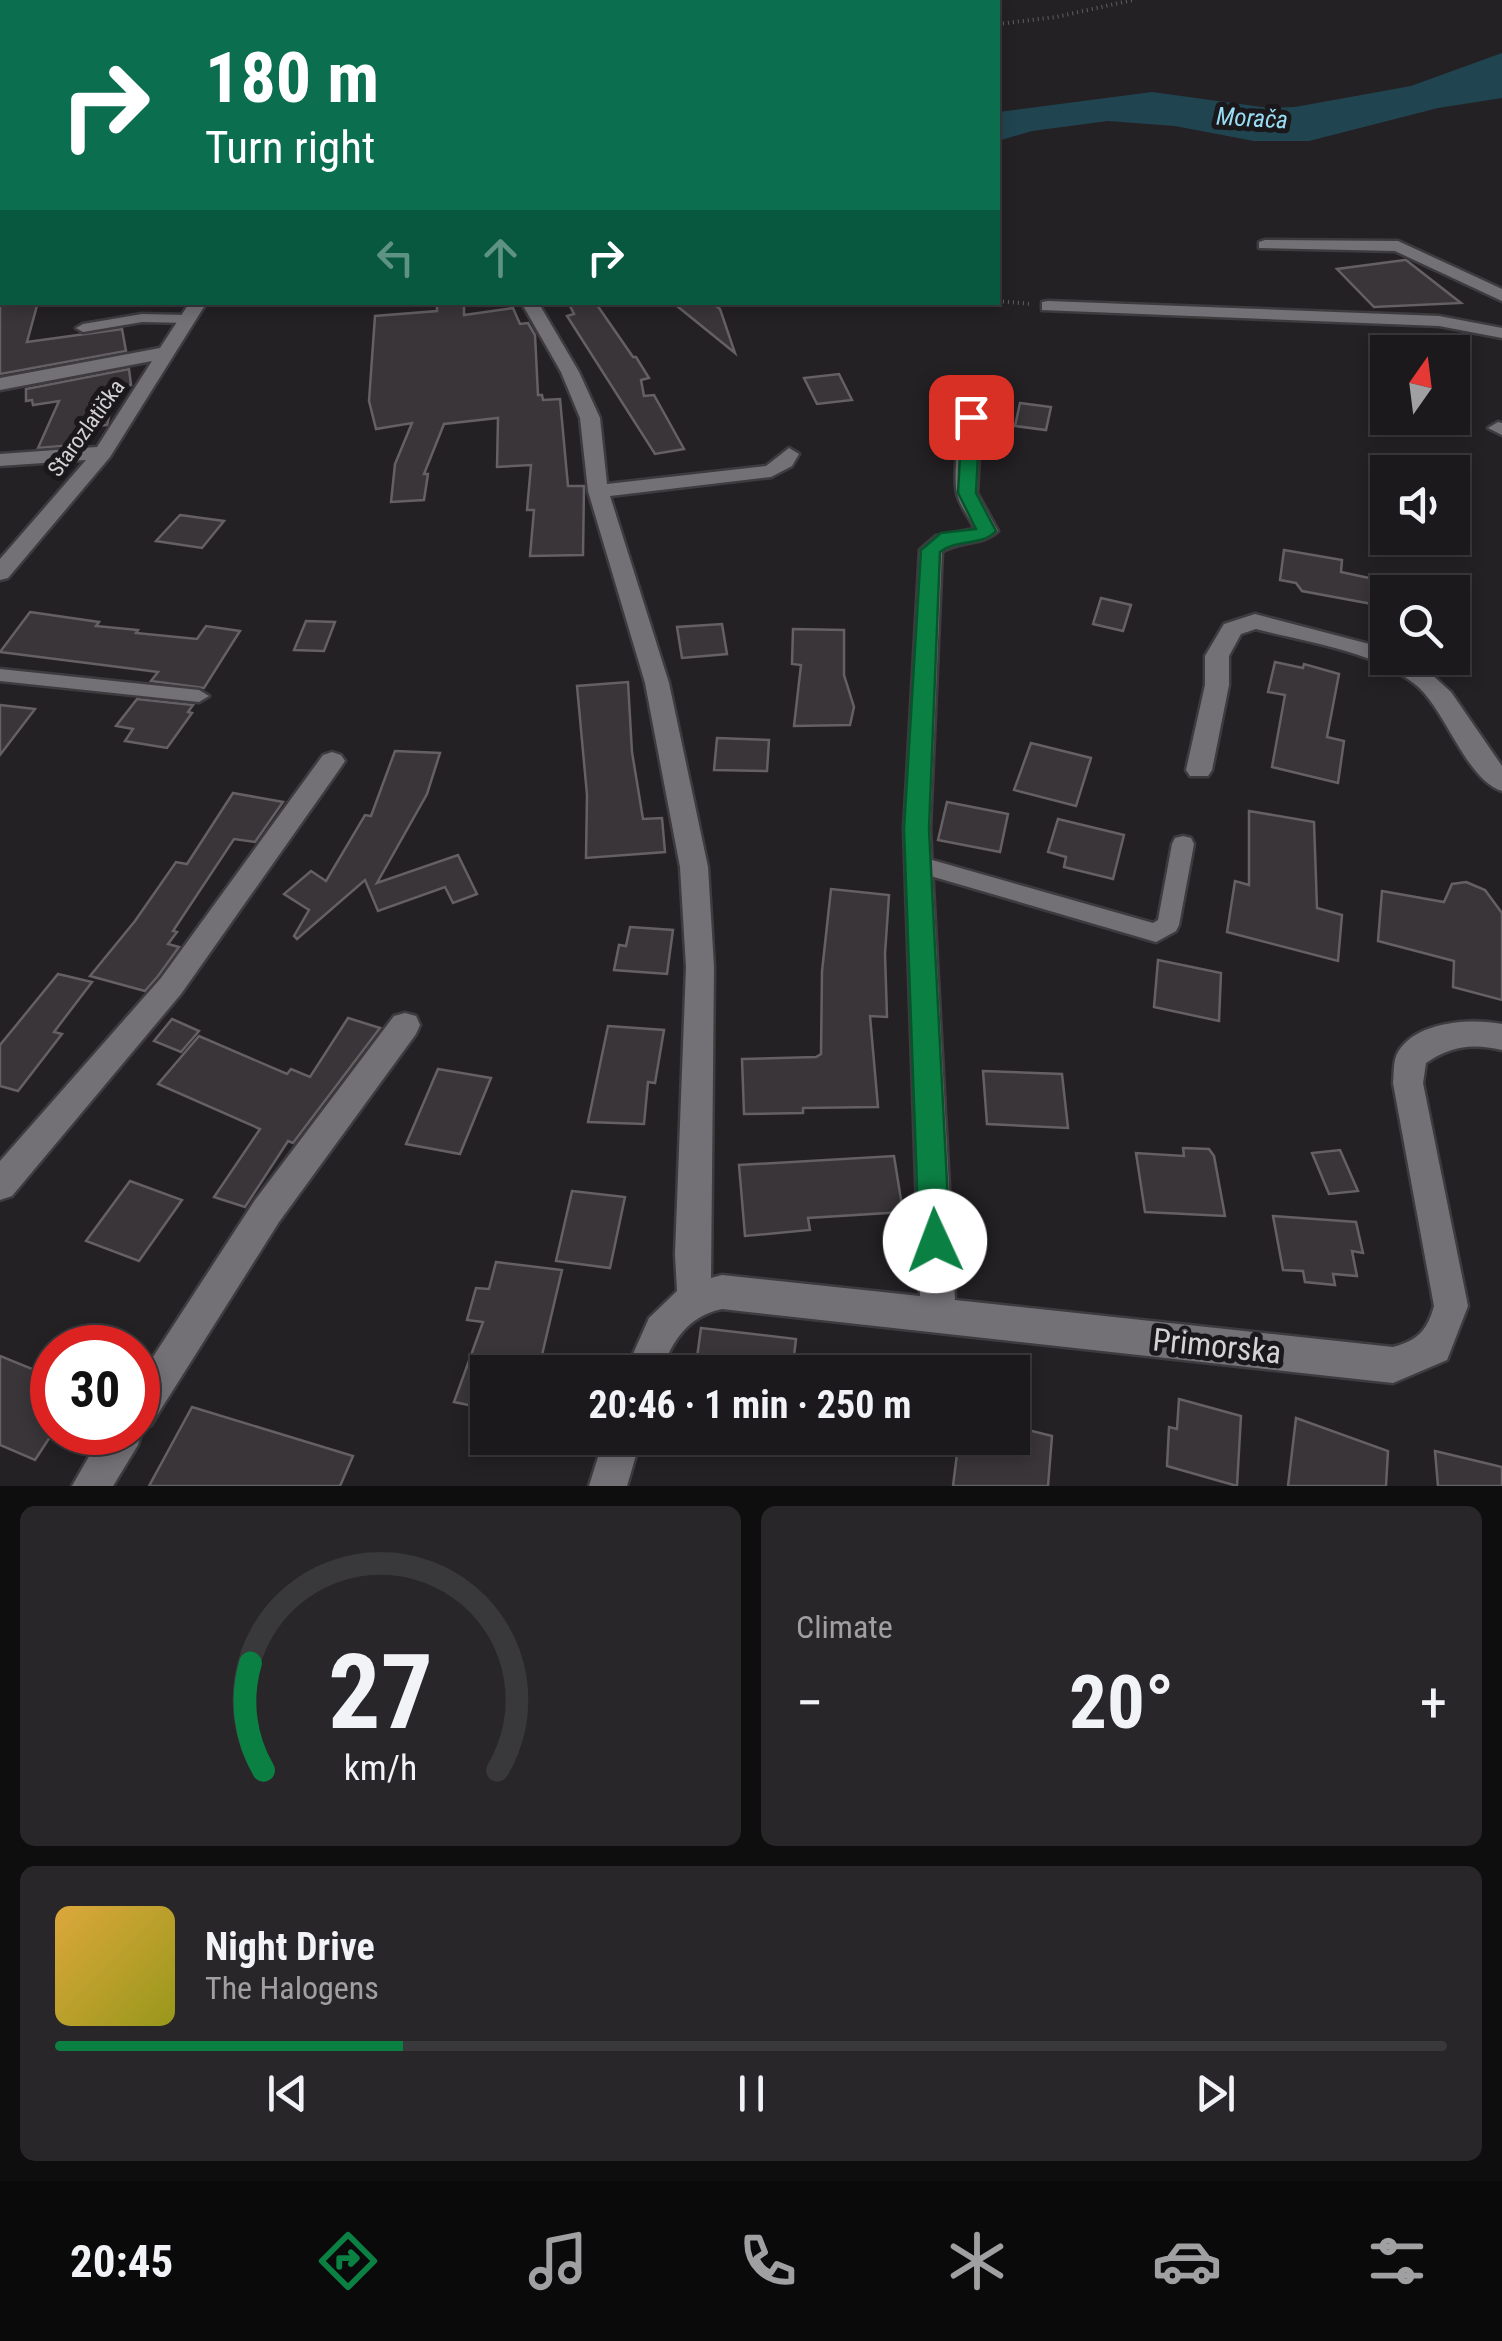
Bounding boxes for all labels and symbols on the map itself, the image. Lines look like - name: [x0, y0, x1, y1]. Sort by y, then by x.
- water label: Morača: [1215, 102, 1289, 134]
- north arrow: [1370, 335, 1470, 435]
- street label: Starozlatička: [43, 375, 129, 481]
- pin: [929, 375, 1014, 460]
- position arrow: [883, 1189, 987, 1293]
- street label: Primorska: [1151, 1320, 1283, 1372]
- speed limit sign: 30: [30, 1325, 160, 1455]

